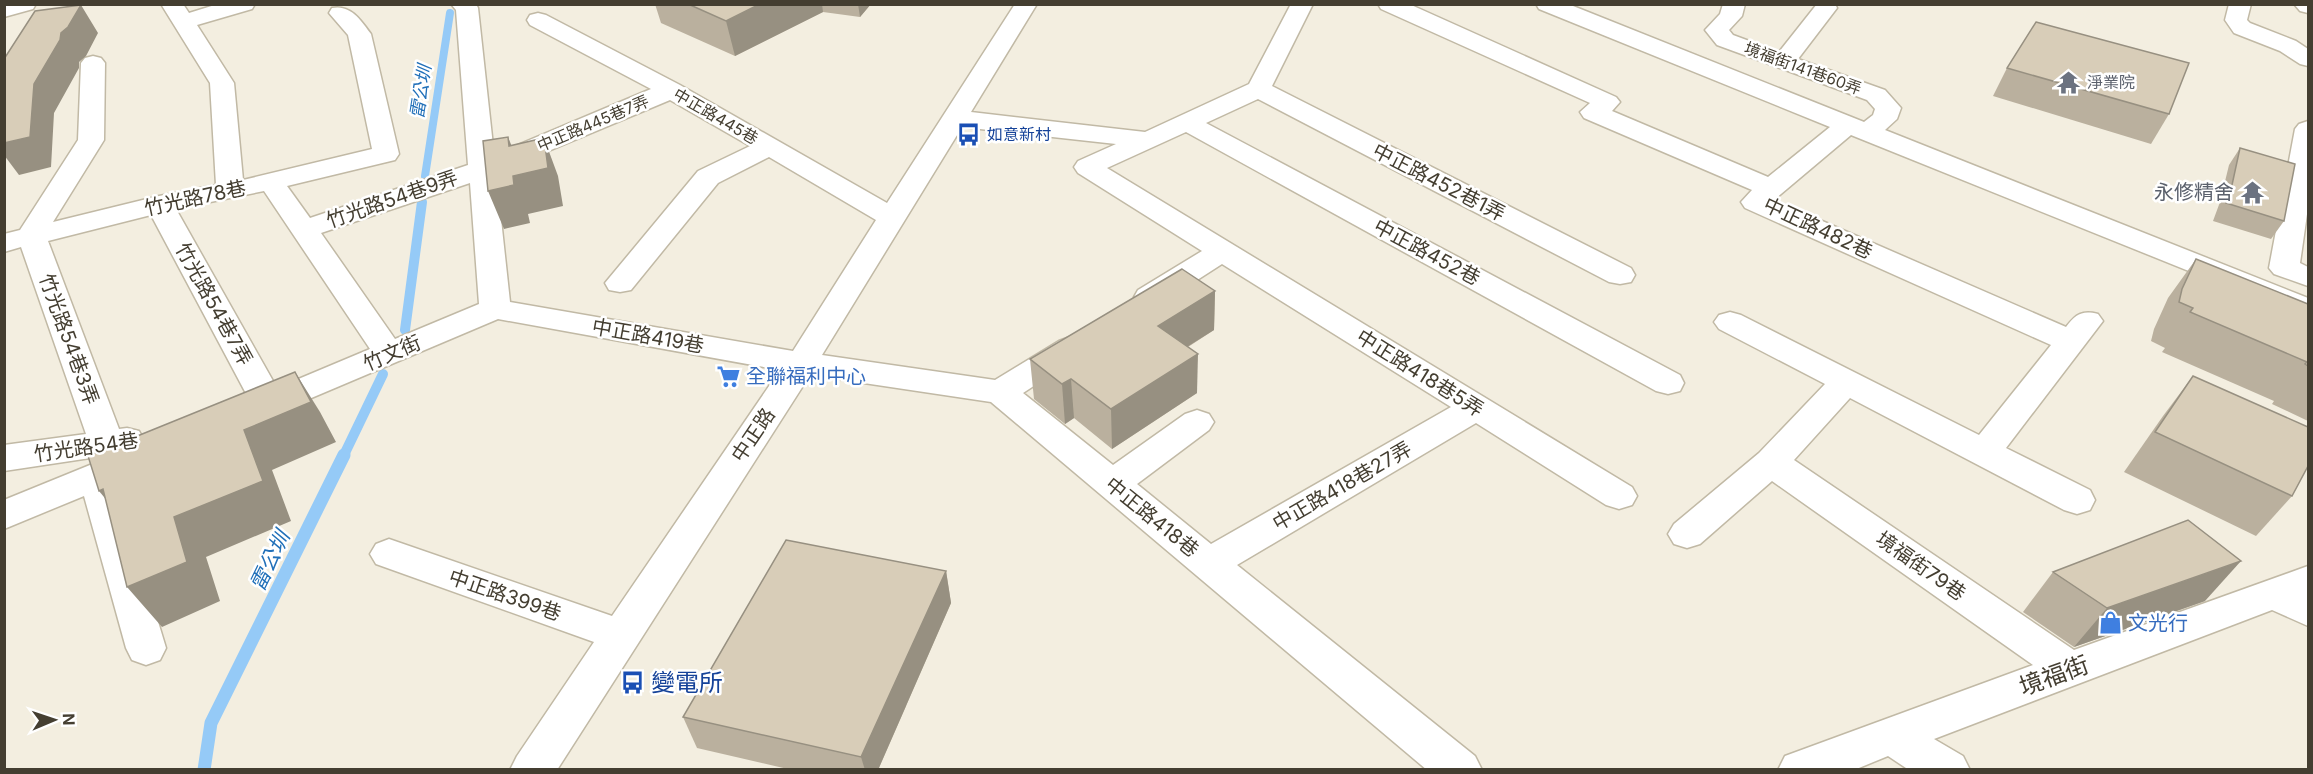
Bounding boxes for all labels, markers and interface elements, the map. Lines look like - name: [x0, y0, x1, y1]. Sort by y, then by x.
- street label: 境福街141巷60弄: [1742, 38, 1864, 98]
- water label: 雷公圳: [406, 61, 436, 120]
- temple icon: 淨業院: [2056, 69, 2082, 95]
- place label: 淨業院: [2087, 72, 2135, 92]
- street label: 中正路445巷: [670, 84, 762, 148]
- street label: 中正路445巷7弄: [534, 90, 652, 156]
- bus stop icon: 如意新村: [956, 121, 982, 147]
- place label: 如意新村: [987, 124, 1051, 144]
- street label: 中正路452巷1弄: [1369, 138, 1509, 226]
- street label: 竹光路54巷9弄: [323, 165, 461, 233]
- street label: 竹光路78巷: [142, 176, 248, 220]
- temple icon: 永修精舍: [2239, 179, 2265, 205]
- place label: 永修精舍: [2154, 180, 2234, 204]
- street label: 中正路482巷: [1760, 192, 1876, 264]
- street label: 中正路452巷: [1370, 214, 1484, 290]
- street label: 竹光路54巷7弄: [170, 239, 258, 369]
- street label: 竹光路54巷3弄: [34, 270, 104, 408]
- street label: 中正路419巷: [590, 314, 706, 358]
- street label: 中正路418巷5弄: [1352, 324, 1488, 422]
- street label: 竹文街: [360, 330, 424, 376]
- supermarket icon: 全聯福利中心: [715, 363, 741, 389]
- place label: 全聯福利中心: [746, 364, 866, 388]
- street label: 中正路: [726, 403, 780, 467]
- street label: 竹光路54巷: [32, 428, 140, 466]
- street label: 中正路418巷27弄: [1268, 436, 1416, 536]
- street label: 中正路418巷: [1101, 472, 1203, 562]
- water label: 雷公圳: [245, 524, 296, 595]
- street label: 境福街79巷: [1872, 526, 1970, 606]
- street label: 中正路399巷: [446, 565, 564, 625]
- shop icon: 文光行: [2097, 610, 2123, 636]
- place label: 文光行: [2128, 611, 2188, 635]
- street label: 境福街: [2015, 650, 2093, 701]
- place label: 變電所: [651, 668, 723, 697]
- bus stop icon: 變電所: [620, 670, 646, 696]
- north arrow: [24, 690, 84, 750]
- text: N: [59, 713, 79, 726]

